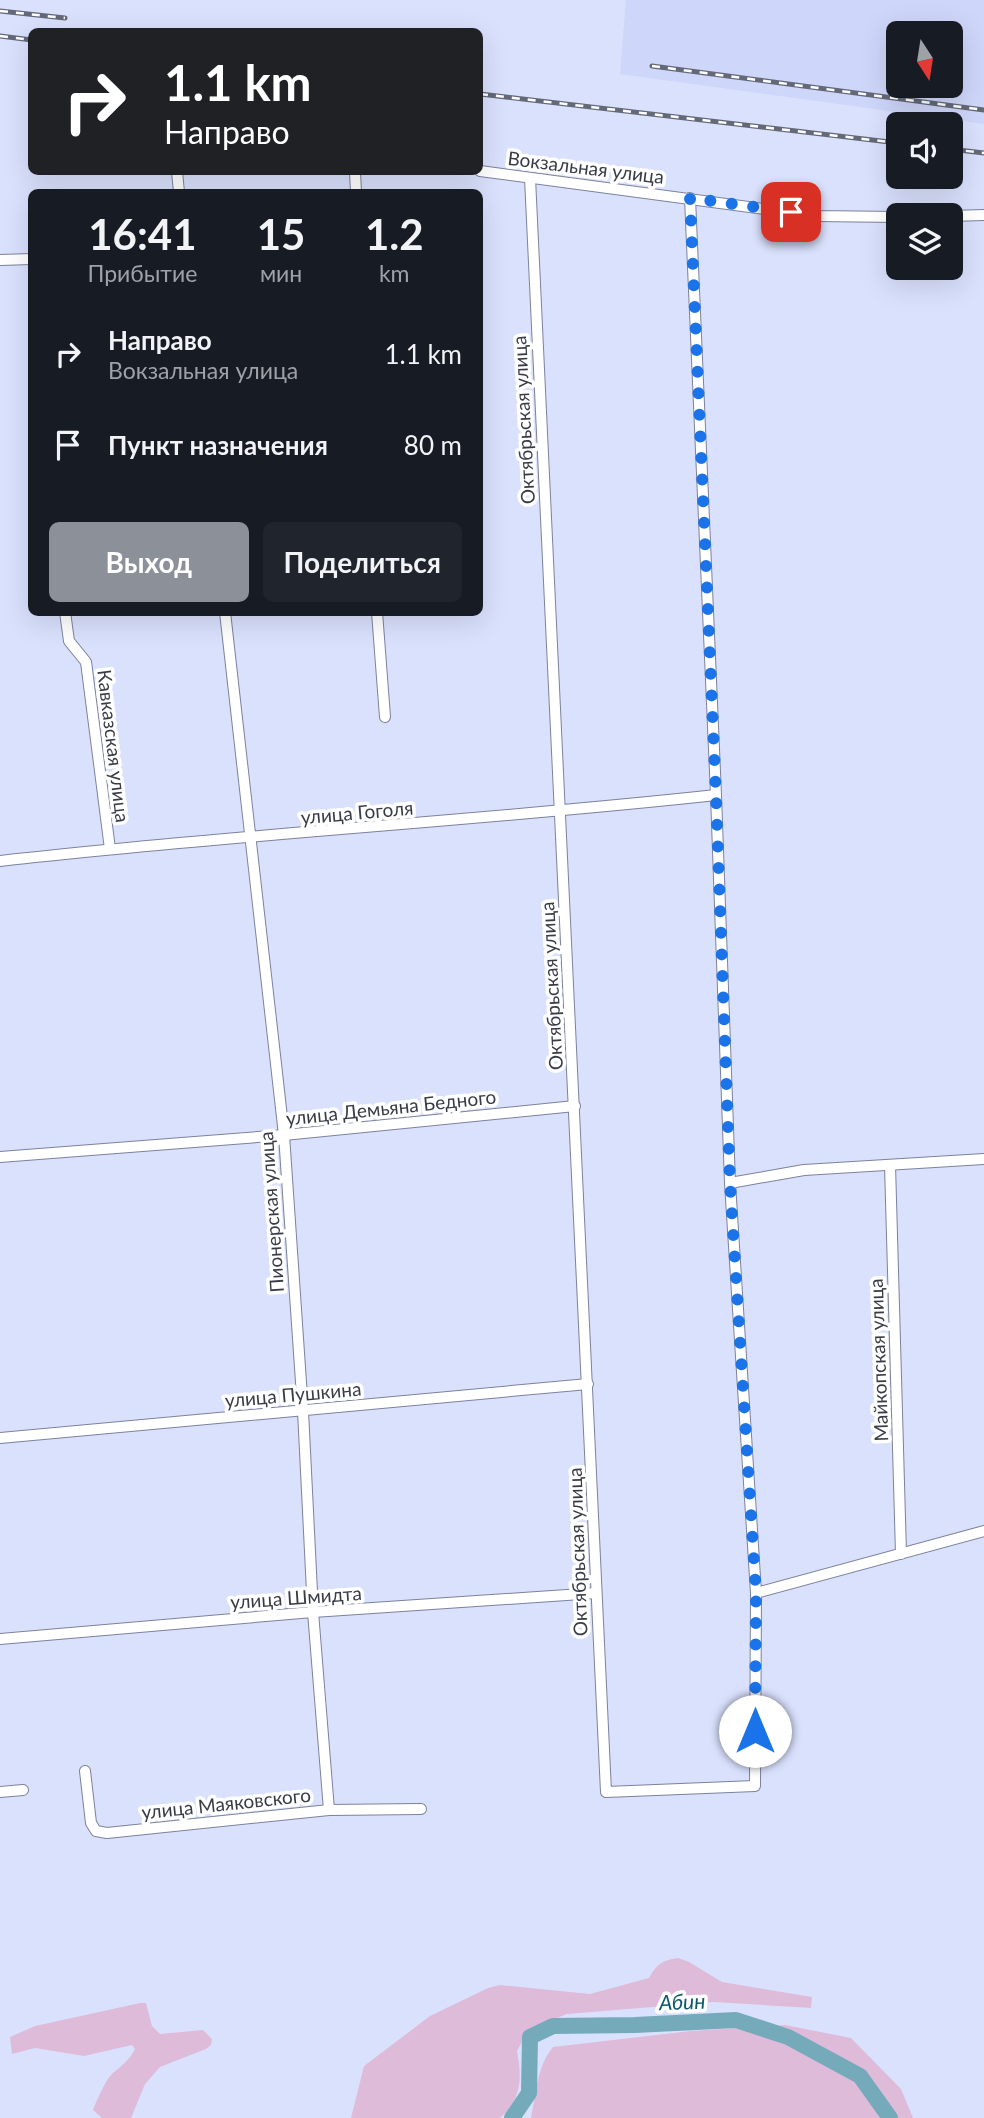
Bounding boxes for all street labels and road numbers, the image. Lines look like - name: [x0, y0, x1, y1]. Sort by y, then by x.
- street label: Вокзальная улица: [507, 146, 665, 188]
- street label: Октябрьская улица: [507, 335, 539, 505]
- street label: Кавказская улица: [93, 668, 135, 824]
- street label: улица Гоголя: [300, 796, 414, 828]
- street label: Октябрьская улица: [535, 901, 567, 1071]
- street label: улица Демьяна Бедного: [285, 1085, 497, 1129]
- street label: Пионерская улица: [254, 1131, 288, 1293]
- street label: Майкопская улица: [864, 1278, 892, 1442]
- street label: улица Пушкина: [224, 1377, 362, 1411]
- street label: Октябрьская улица: [563, 1467, 591, 1637]
- street label: улица Шмидта: [230, 1581, 362, 1613]
- street label: улица Маяковского: [140, 1783, 312, 1823]

